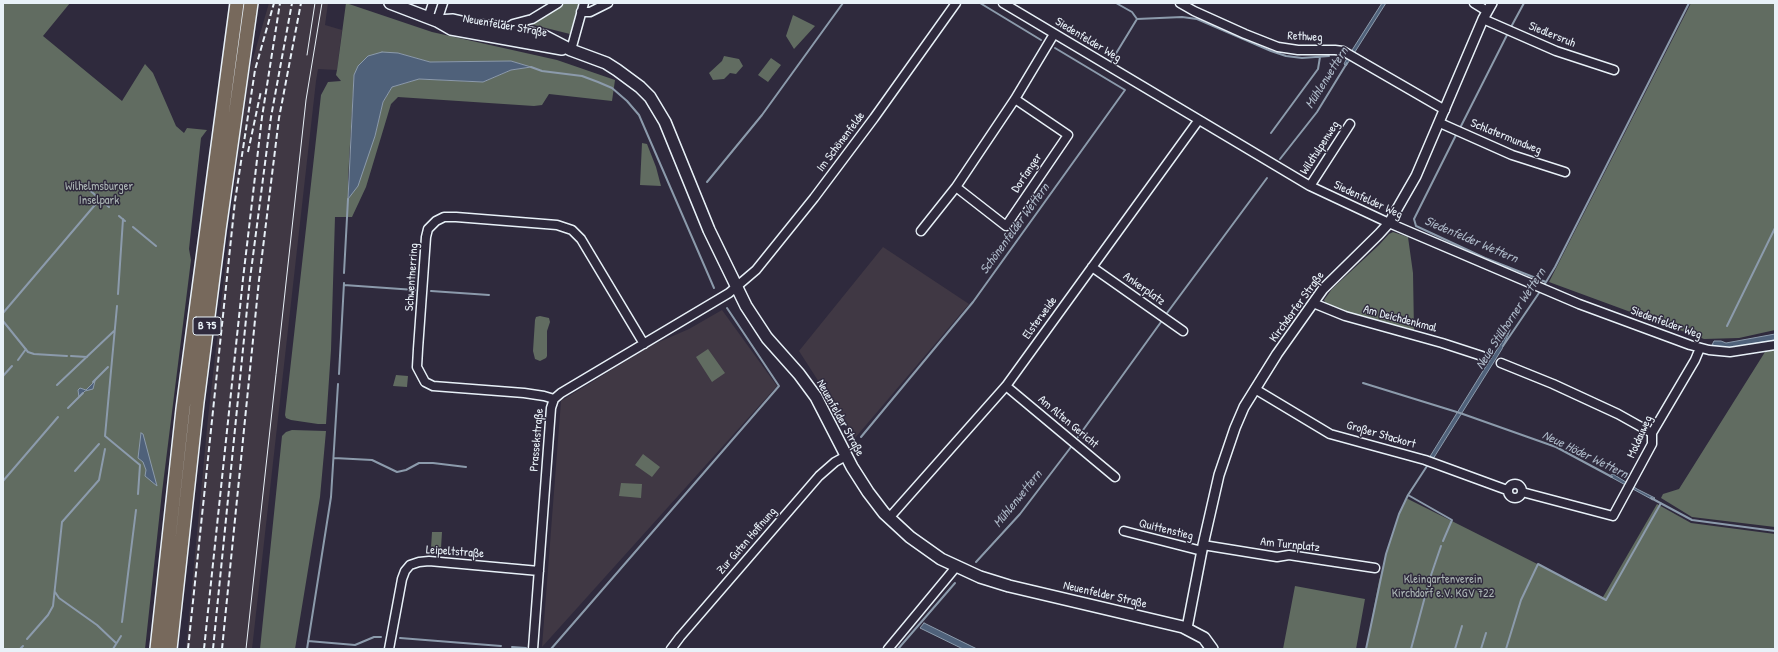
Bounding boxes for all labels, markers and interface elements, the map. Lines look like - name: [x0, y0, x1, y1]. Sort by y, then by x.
- street label: Neuenfelder Straße: [462, 11, 548, 41]
- street label: Siedenfelder Weg: [1052, 15, 1124, 65]
- street label: Siedlersruh: [1526, 19, 1578, 51]
- street label: Rethweg: [1287, 29, 1323, 45]
- water label: Mühlenwettern: [1302, 45, 1352, 111]
- street label: Im Schönenfelde: [814, 109, 868, 175]
- street label: Schlatermundweg: [1468, 116, 1544, 158]
- street label: Wildtulpenweg: [1297, 118, 1343, 178]
- street label: Dorfanger: [1009, 151, 1045, 195]
- street label: Siedenfelder Weg: [1331, 178, 1405, 222]
- park label: Wilhelmsburger Inselpark: [65, 180, 133, 208]
- water label: Schönenfelder Wettern: [977, 181, 1053, 277]
- water label: Siedenfelder Wettern: [1422, 213, 1520, 267]
- street label: Schwentnerring: [402, 243, 422, 311]
- water label: Neue Stillhorner Wettern: [1473, 266, 1549, 372]
- street label: Ankerplatz: [1120, 269, 1168, 309]
- street label: Kirchdorfer Straße: [1266, 269, 1328, 345]
- street label: Elsterweide: [1020, 294, 1060, 342]
- street label: Am Deichdenkmal: [1362, 302, 1438, 336]
- street label: Siedenfelder Weg: [1629, 303, 1703, 343]
- road number: B 75: [193, 317, 221, 335]
- street label: Neuenfelder Straße: [813, 377, 867, 459]
- street label: Am Alten Gericht: [1035, 393, 1101, 451]
- street label: Prassekstraße: [527, 408, 547, 472]
- street label: Moldauweg: [1624, 414, 1656, 460]
- street label: Großer Stackort: [1345, 418, 1417, 452]
- water label: Neue Höder Wettern: [1540, 428, 1630, 482]
- water label: Mühlenwettern: [990, 467, 1046, 531]
- street label: Zur Guten Hoffnung: [714, 505, 780, 577]
- street label: Quittenstieg: [1137, 516, 1195, 544]
- street label: Am Turnplatz: [1260, 535, 1320, 555]
- street label: Leipeltstraße: [425, 543, 485, 561]
- park label: Kleingartenverein Kirchdorf e.V. KGV 722: [1392, 573, 1494, 601]
- street label: Neuenfelder Straße: [1062, 578, 1148, 612]

